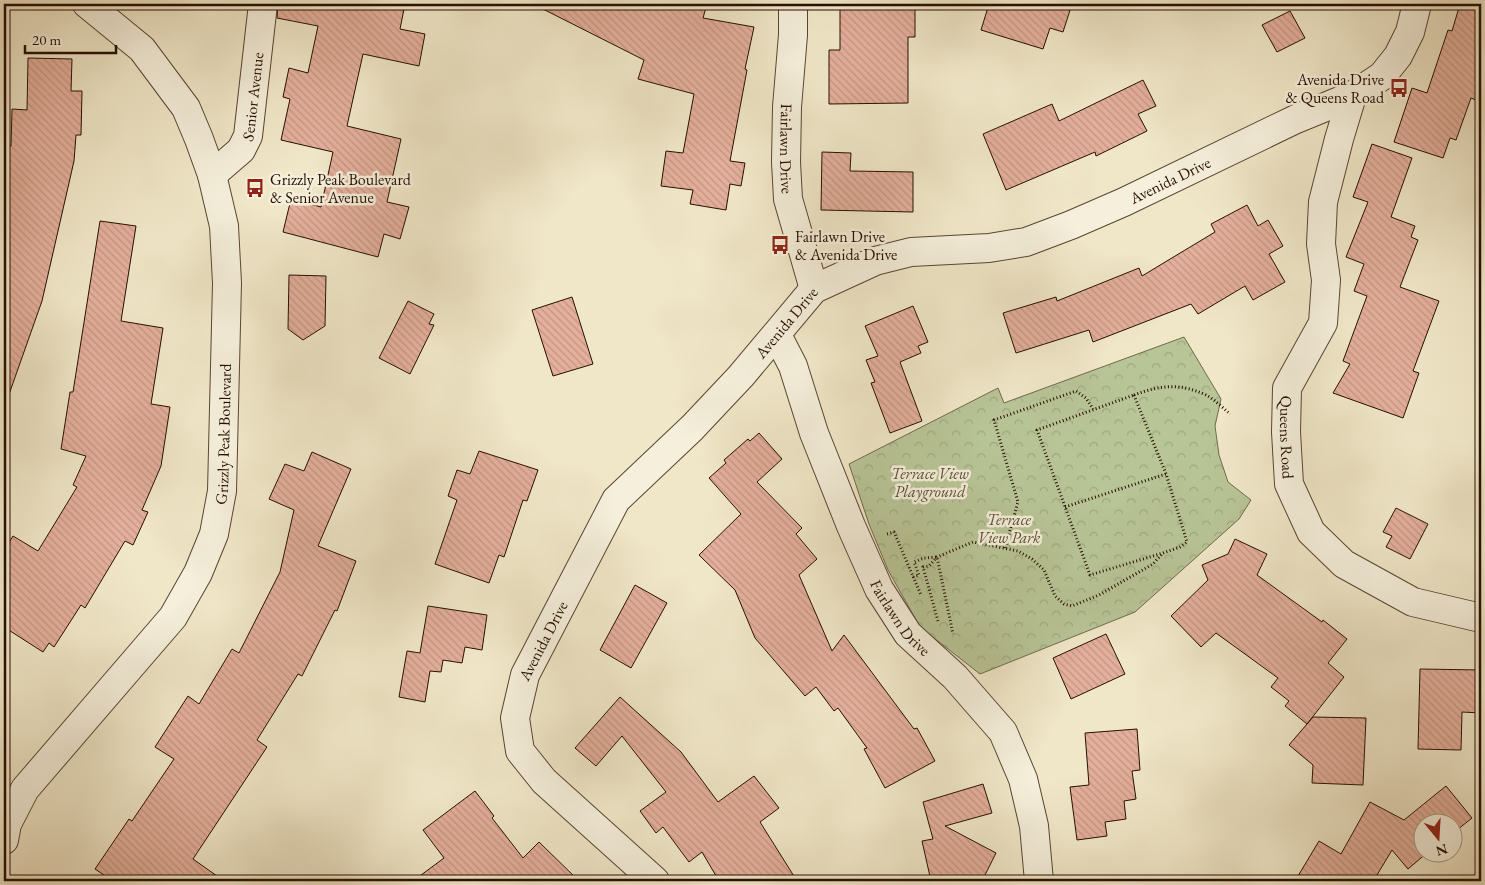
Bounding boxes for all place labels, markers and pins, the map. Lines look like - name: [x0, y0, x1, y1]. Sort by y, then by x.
- place label: Avenida Drive & Queens Road: [1285, 69, 1385, 108]
- bus stop icon: Avenida Drive & Queens Road: [1388, 77, 1410, 99]
- place label: Grizzly Peak Boulevard & Senior Avenue: [270, 169, 412, 208]
- bus stop icon: Grizzly Peak Boulevard & Senior Avenue: [244, 177, 266, 199]
- place label: Fairlawn Drive & Avenida Drive: [795, 226, 897, 265]
- bus stop icon: Fairlawn Drive & Avenida Drive: [769, 234, 791, 256]

